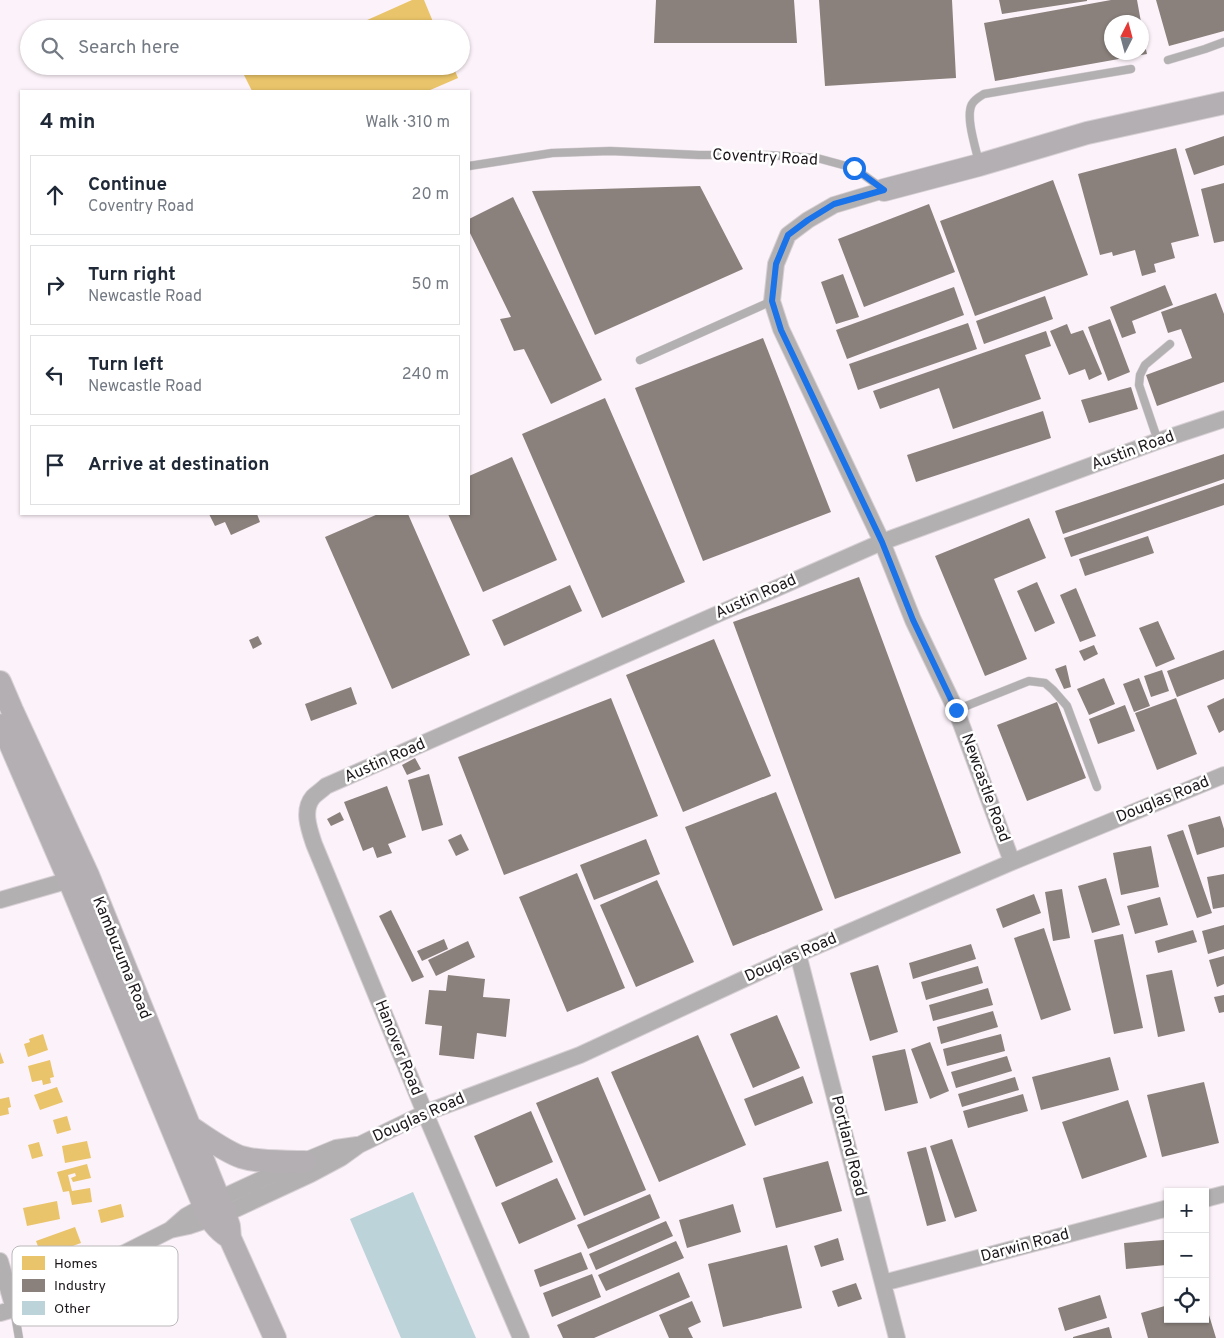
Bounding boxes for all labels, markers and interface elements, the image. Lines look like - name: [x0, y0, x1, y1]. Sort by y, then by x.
- north arrow: [1104, 15, 1149, 60]
- search box: [20, 20, 470, 75]
- icon: search: [38, 34, 66, 62]
- text: Search here: [78, 36, 180, 60]
- text: 4 min: [40, 109, 96, 136]
- text: Walk · 310 m: [365, 113, 450, 133]
- street label: Coventry Road: [712, 145, 818, 171]
- route start: [843, 157, 866, 180]
- text: Continue: [88, 173, 167, 197]
- icon: ahead: [41, 181, 69, 209]
- text: 20 m: [412, 185, 449, 205]
- text: Coventry Road: [88, 197, 194, 217]
- text: Turn right: [88, 263, 176, 287]
- icon: right: [41, 271, 69, 299]
- text: 50 m: [412, 275, 449, 295]
- text: Newcastle Road: [88, 287, 202, 307]
- text: Turn left: [88, 353, 164, 377]
- icon: left: [41, 361, 69, 389]
- text: 240 m: [402, 365, 449, 385]
- text: Newcastle Road: [88, 377, 202, 397]
- street label: Austin Road: [1089, 427, 1177, 475]
- icon: arrive: [41, 451, 69, 479]
- text: Arrive at destination: [88, 453, 269, 477]
- street label: Austin Road: [712, 570, 800, 624]
- route end: [945, 699, 968, 722]
- street label: Newcastle Road: [956, 731, 1014, 845]
- street label: Austin Road: [341, 734, 429, 788]
- street label: Douglas Road: [1114, 772, 1212, 828]
- street label: Kambuzuma Road: [87, 894, 155, 1022]
- street label: Douglas Road: [742, 929, 840, 987]
- street label: Hanover Road: [370, 997, 426, 1099]
- street label: Douglas Road: [370, 1089, 468, 1147]
- street label: Portland Road: [826, 1094, 870, 1198]
- map controls: [1164, 1188, 1209, 1323]
- button: +: [1164, 1188, 1209, 1233]
- street label: Darwin Road: [979, 1225, 1071, 1267]
- button: −: [1164, 1233, 1209, 1278]
- legend: [12, 1246, 178, 1326]
- text: Homes: [54, 1256, 98, 1273]
- text: Industry: [54, 1278, 106, 1295]
- button: locate: [1164, 1278, 1209, 1323]
- text: Other: [54, 1301, 91, 1318]

